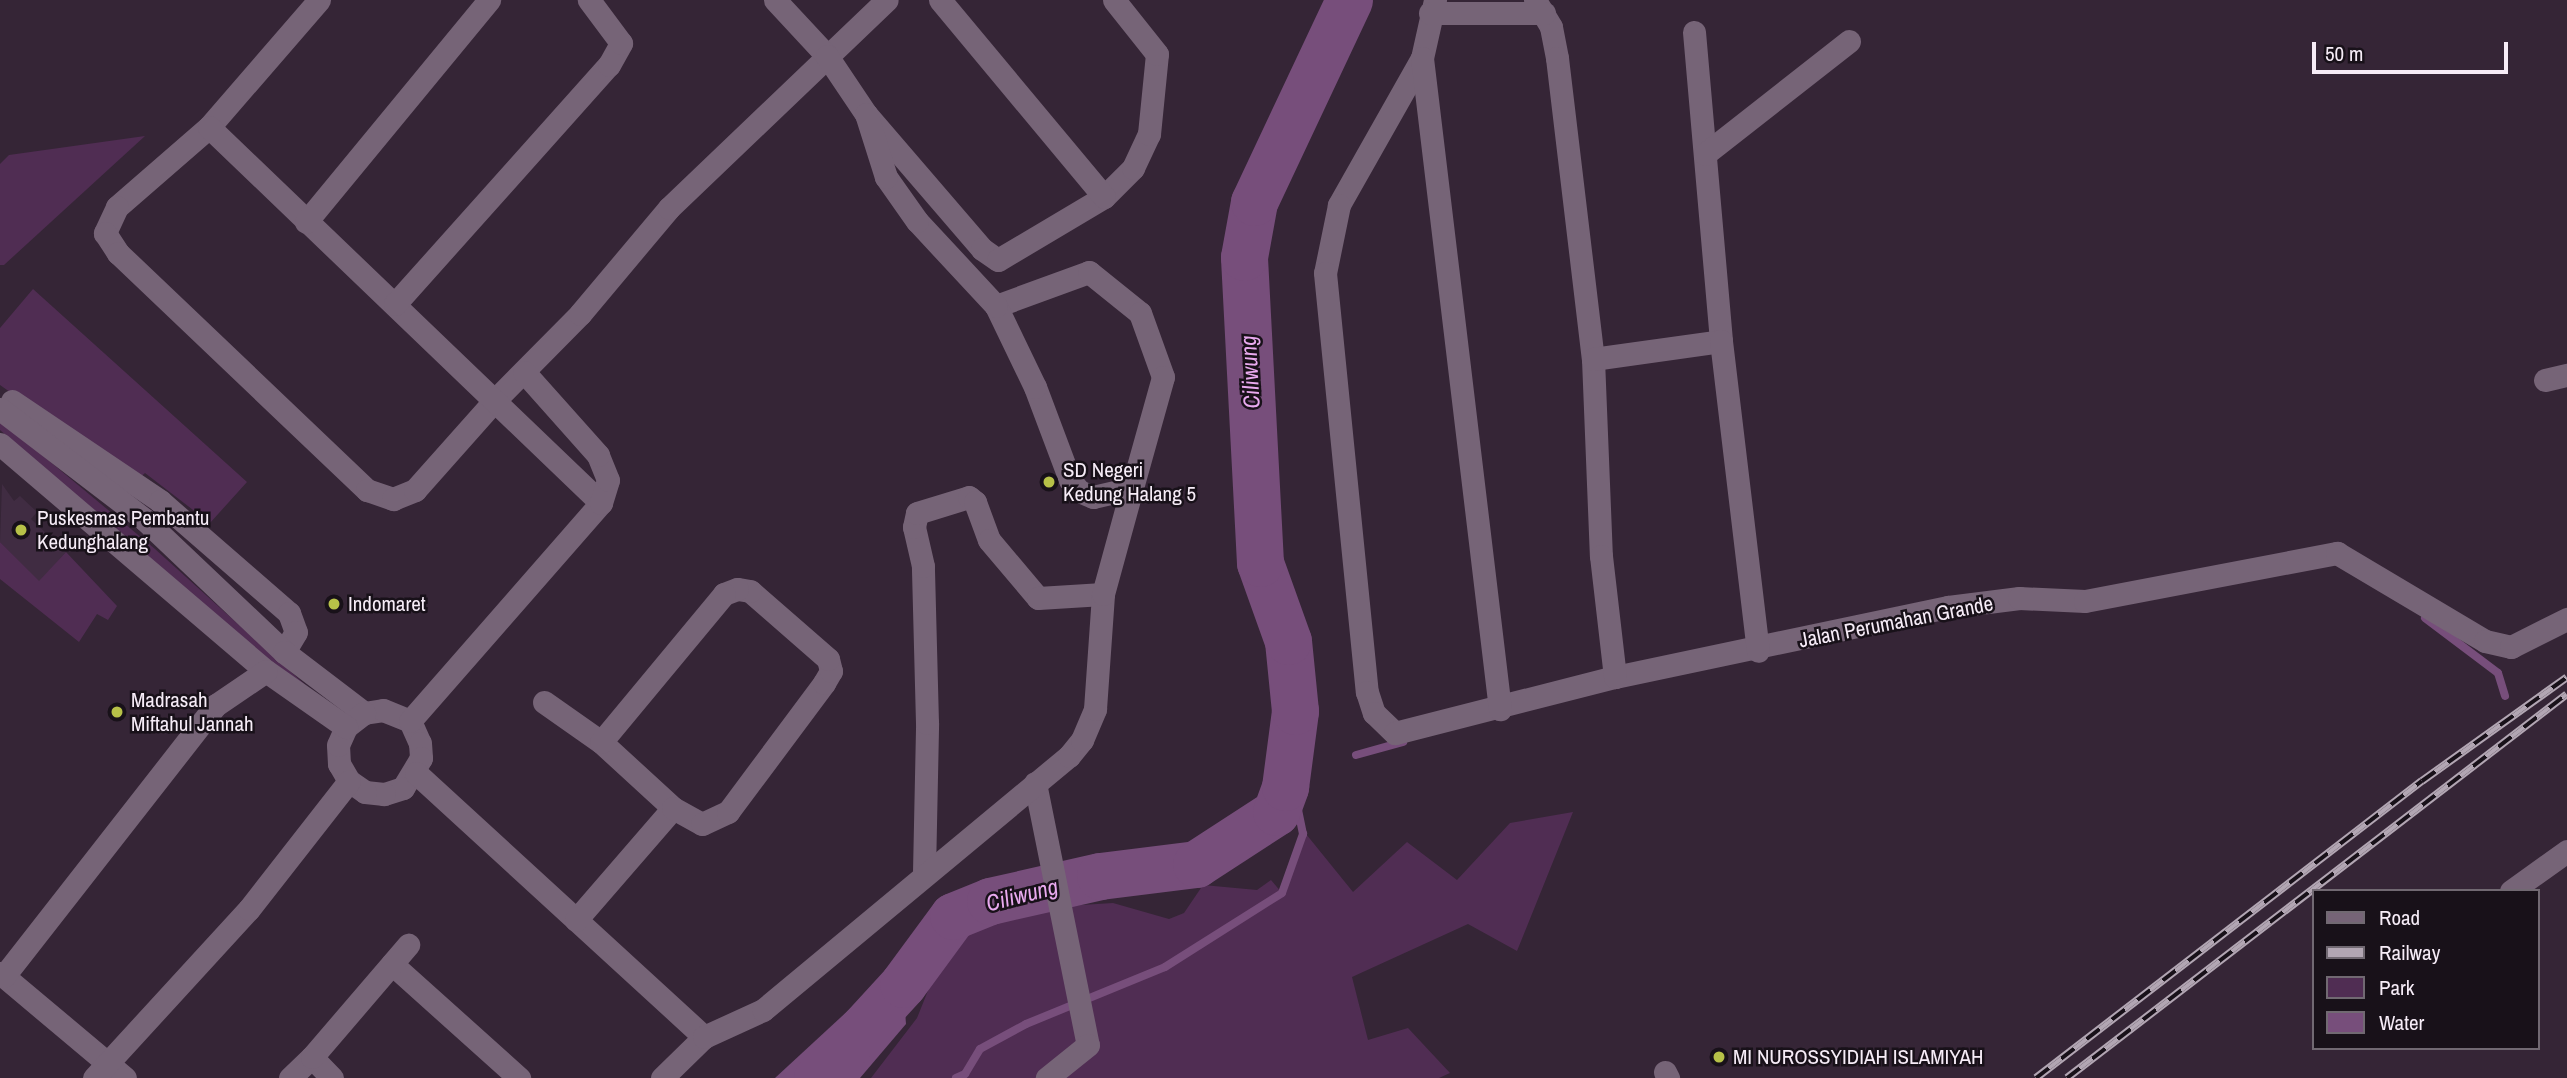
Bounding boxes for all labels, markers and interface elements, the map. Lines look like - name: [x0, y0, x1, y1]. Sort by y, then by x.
- scale bar: [2315, 28, 2511, 72]
- text: 50 m: [2325, 39, 2363, 68]
- water label: Ciliwung: [1234, 335, 1266, 409]
- place label: SD Negeri Kedung Halang 5: [1063, 457, 1196, 507]
- marker: SD Negeri Kedung Halang 5: [1041, 474, 1057, 490]
- place label: Puskesmas Pembantu Kedunghalang: [37, 505, 209, 555]
- marker: Puskesmas Pembantu Kedunghalang: [11, 520, 31, 540]
- place label: Indomaret: [348, 591, 426, 617]
- street label: Jalan Perumahan Grande: [1797, 591, 1995, 653]
- marker: Indomaret: [326, 596, 342, 612]
- place label: Madrasah Miftahul Jannah: [131, 687, 254, 737]
- marker: Madrasah Miftahul Jannah: [109, 704, 125, 720]
- water label: Ciliwung: [983, 873, 1061, 917]
- legend: [2312, 889, 2539, 1050]
- text: Road: [2379, 903, 2420, 932]
- text: Railway: [2379, 938, 2440, 967]
- text: Park: [2379, 973, 2414, 1002]
- text: Water: [2379, 1008, 2424, 1037]
- place label: MI NUROSSYIDIAH ISLAMIYAH: [1733, 1044, 1983, 1070]
- marker: MI NUROSSYIDIAH ISLAMIYAH: [1711, 1049, 1727, 1065]

